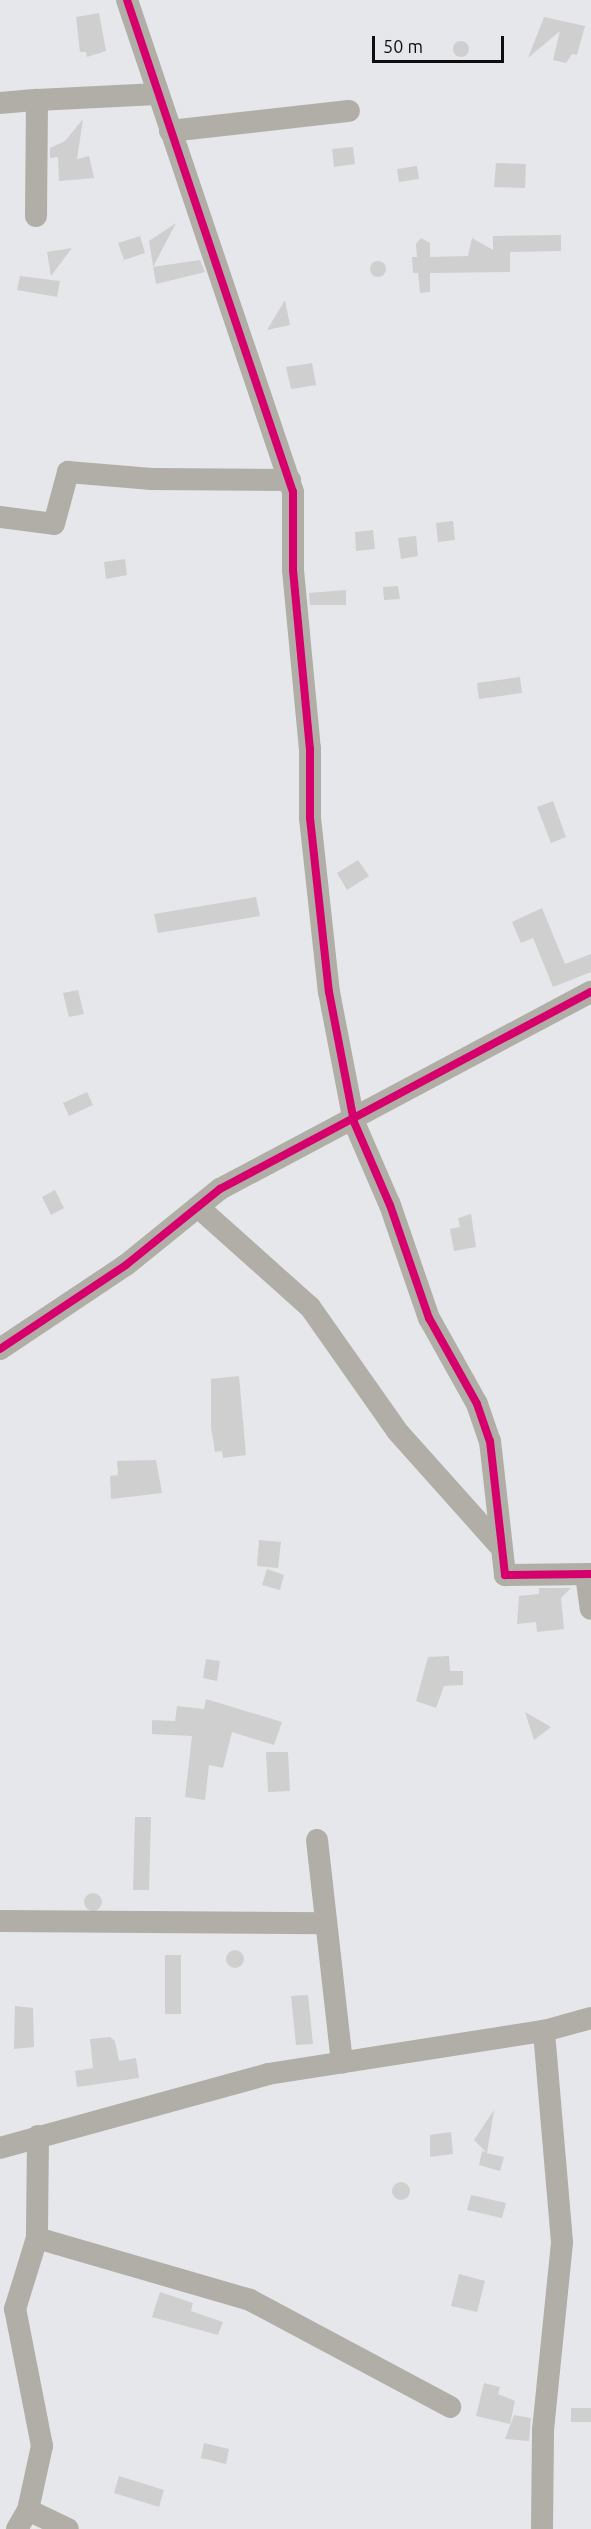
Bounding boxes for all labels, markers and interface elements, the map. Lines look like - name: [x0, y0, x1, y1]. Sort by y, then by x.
- scale bar: [375, 24, 507, 62]
- text: 50 m: [383, 36, 423, 56]

